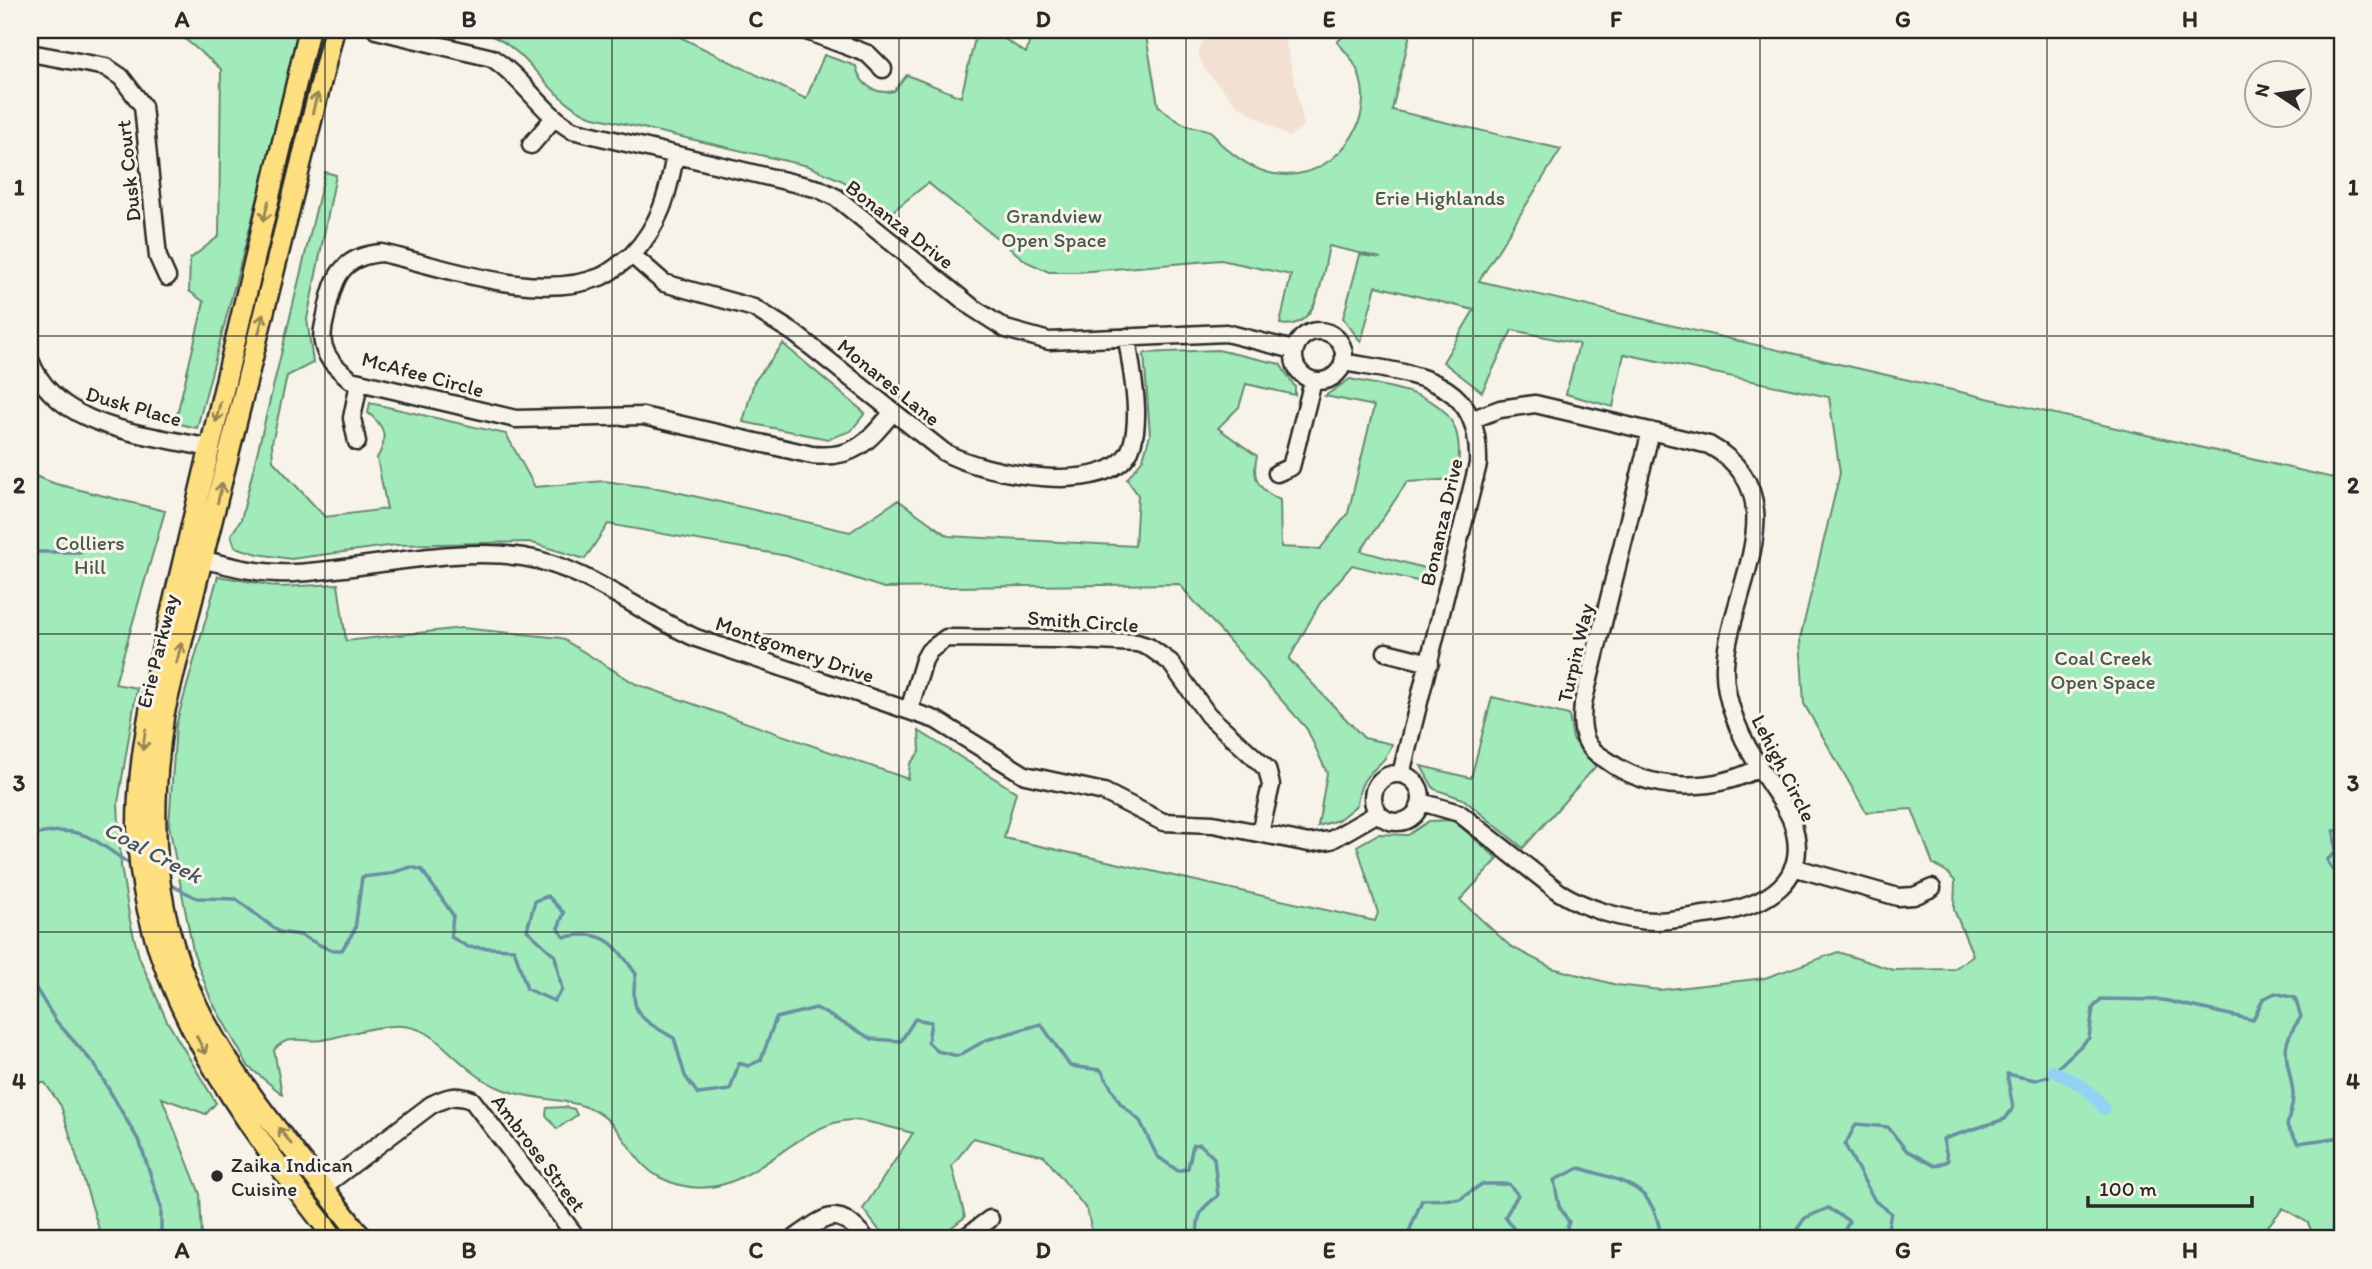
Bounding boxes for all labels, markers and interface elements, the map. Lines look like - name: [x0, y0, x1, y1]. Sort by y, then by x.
- text: A: [174, 5, 190, 33]
- text: B: [462, 5, 477, 33]
- text: C: [749, 5, 764, 33]
- text: D: [1035, 5, 1051, 33]
- text: E: [1323, 5, 1336, 33]
- text: F: [1610, 5, 1623, 33]
- text: G: [1895, 5, 1911, 33]
- text: H: [2182, 5, 2198, 33]
- north arrow: [2242, 60, 2312, 130]
- text: N: [2249, 81, 2275, 99]
- one-way arrow: [309, 93, 322, 115]
- street label: Dusk Court: [110, 119, 146, 223]
- text: 1: [14, 173, 25, 201]
- text: 1: [2348, 173, 2359, 201]
- street label: Bonanza Drive: [841, 174, 959, 274]
- park label: Erie Highlands: [1375, 185, 1505, 210]
- one-way arrow: [259, 199, 272, 222]
- park label: Grandview Open Space: [1001, 203, 1107, 252]
- one-way arrow: [255, 313, 268, 336]
- street label: Monares Lane: [833, 333, 945, 431]
- street label: McAfee Circle: [359, 346, 487, 402]
- street label: Dusk Place: [83, 380, 185, 432]
- one-way arrow: [210, 400, 224, 423]
- street label: Bonanza Drive: [1414, 456, 1468, 588]
- text: 2: [13, 471, 26, 499]
- text: 2: [2347, 471, 2360, 499]
- one-way arrow: [214, 482, 227, 505]
- park label: Colliers Hill: [55, 530, 125, 579]
- street label: Erie Parkway: [131, 591, 183, 711]
- street label: Turpin Way: [1551, 601, 1599, 705]
- street label: Smith Circle: [1027, 605, 1139, 637]
- street label: Montgomery Drive: [712, 610, 878, 688]
- one-way arrow: [174, 642, 187, 664]
- park label: Coal Creek Open Space: [2050, 645, 2156, 694]
- street label: Lehigh Circle: [1746, 710, 1822, 826]
- one-way arrow: [137, 728, 150, 751]
- text: 3: [13, 769, 26, 797]
- text: 3: [2347, 769, 2360, 797]
- water label: Coal Creek: [99, 815, 208, 890]
- one-way arrow: [195, 1034, 208, 1055]
- text: 4: [12, 1067, 26, 1095]
- text: 4: [2346, 1067, 2360, 1095]
- street label: Ambrose Street: [487, 1089, 592, 1217]
- one-way arrow: [278, 1127, 293, 1146]
- place label: Zaika Indican Cuisine: [231, 1152, 353, 1201]
- scale bar: [2088, 1164, 2253, 1208]
- marker: Zaika Indican Cuisine: [209, 1168, 225, 1184]
- text: 100 m: [2099, 1176, 2157, 1201]
- text: A: [174, 1236, 190, 1264]
- text: B: [462, 1236, 477, 1264]
- text: C: [749, 1236, 764, 1264]
- text: D: [1035, 1236, 1051, 1264]
- text: E: [1323, 1236, 1336, 1264]
- text: F: [1610, 1236, 1623, 1264]
- text: G: [1895, 1236, 1911, 1264]
- text: H: [2182, 1236, 2198, 1264]

